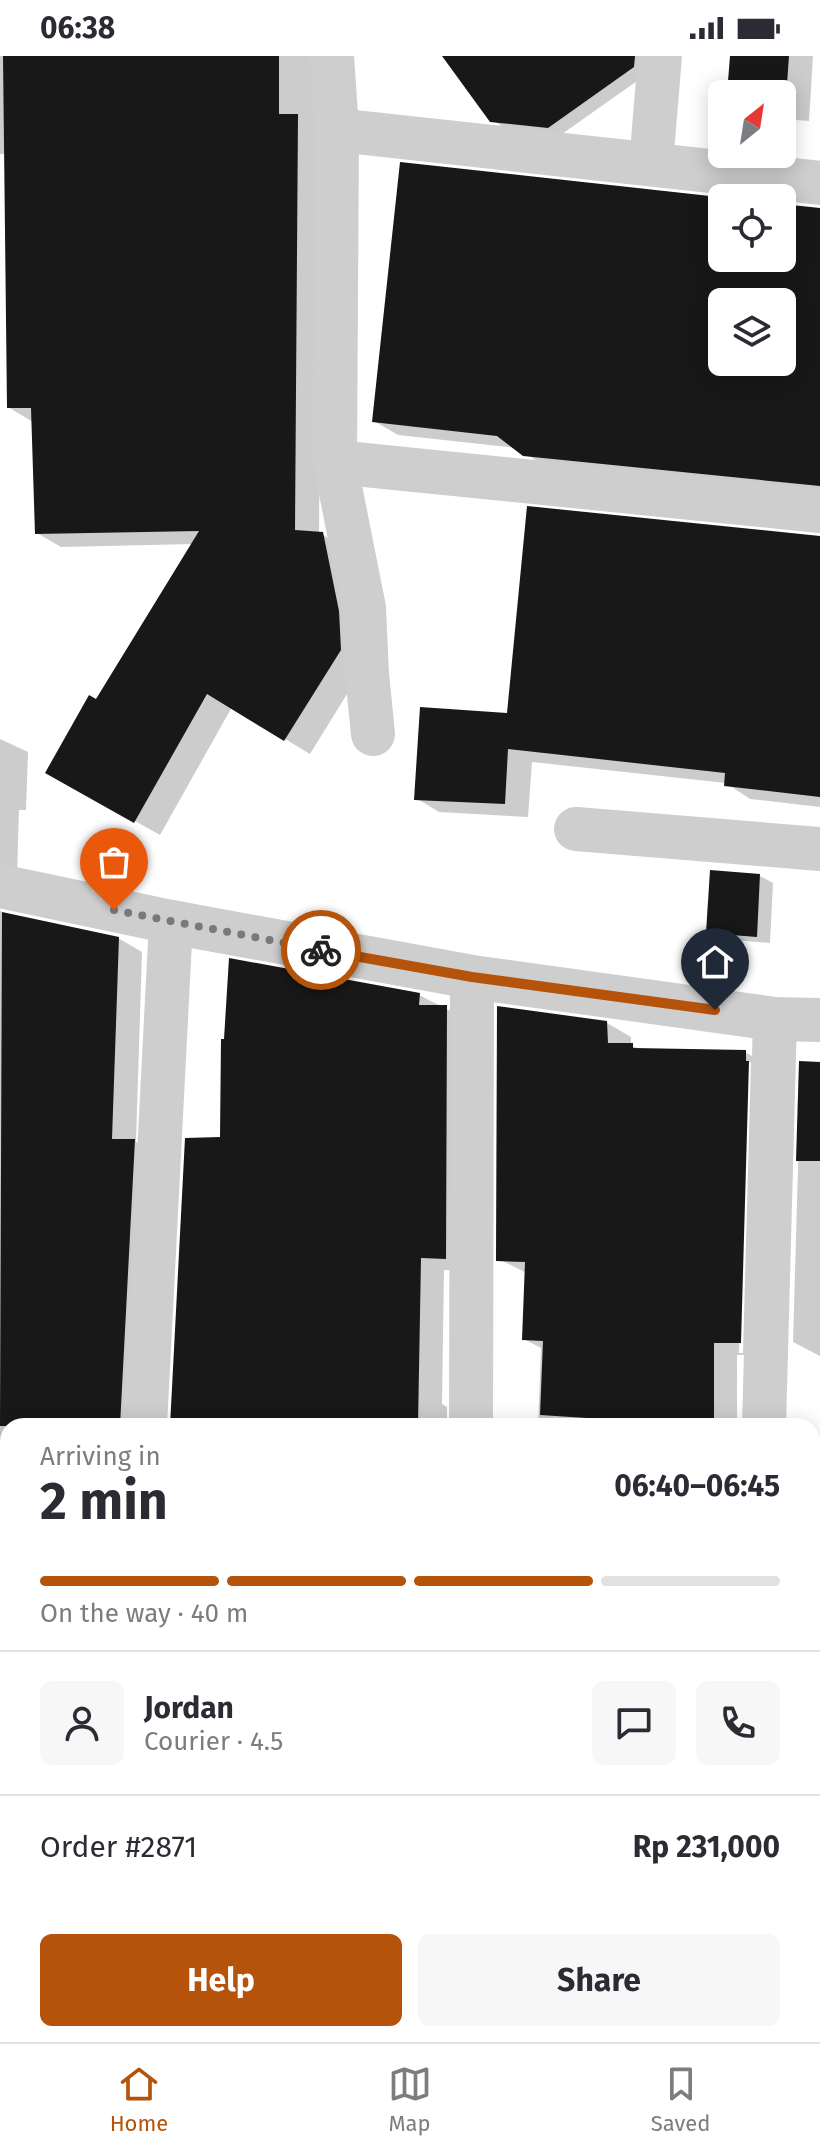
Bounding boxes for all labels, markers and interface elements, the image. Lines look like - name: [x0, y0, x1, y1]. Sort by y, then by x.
- text: 06:38: [40, 10, 115, 46]
- north arrow: [708, 80, 796, 168]
- map controls: [708, 80, 796, 376]
- button: locate: [708, 184, 796, 272]
- button: layers: [708, 288, 796, 376]
- pin: [80, 828, 148, 910]
- icon: bag: [92, 840, 136, 884]
- courier: [281, 910, 361, 990]
- icon: bike: [299, 928, 343, 972]
- pin: [681, 928, 749, 1010]
- icon: home: [693, 940, 737, 984]
- text: Arriving in: [40, 1441, 161, 1472]
- text: 06:40–06:45: [614, 1468, 780, 1504]
- text: 2 min: [40, 1470, 168, 1533]
- text: On the way · 40 m: [40, 1598, 248, 1629]
- button: person: [40, 1681, 124, 1765]
- button: chat: [592, 1681, 676, 1765]
- button: phone: [696, 1681, 780, 1765]
- text: Jordan: [144, 1690, 234, 1726]
- text: Courier · 4.5: [144, 1726, 283, 1757]
- text: Order #2871: [40, 1829, 197, 1865]
- text: Rp 231,000: [633, 1829, 780, 1865]
- button: Help: [40, 1934, 402, 2026]
- button: Share: [418, 1934, 780, 2026]
- tab: Home: [110, 2062, 168, 2137]
- tab: Map: [388, 2062, 432, 2137]
- tab: Saved: [651, 2062, 710, 2137]

